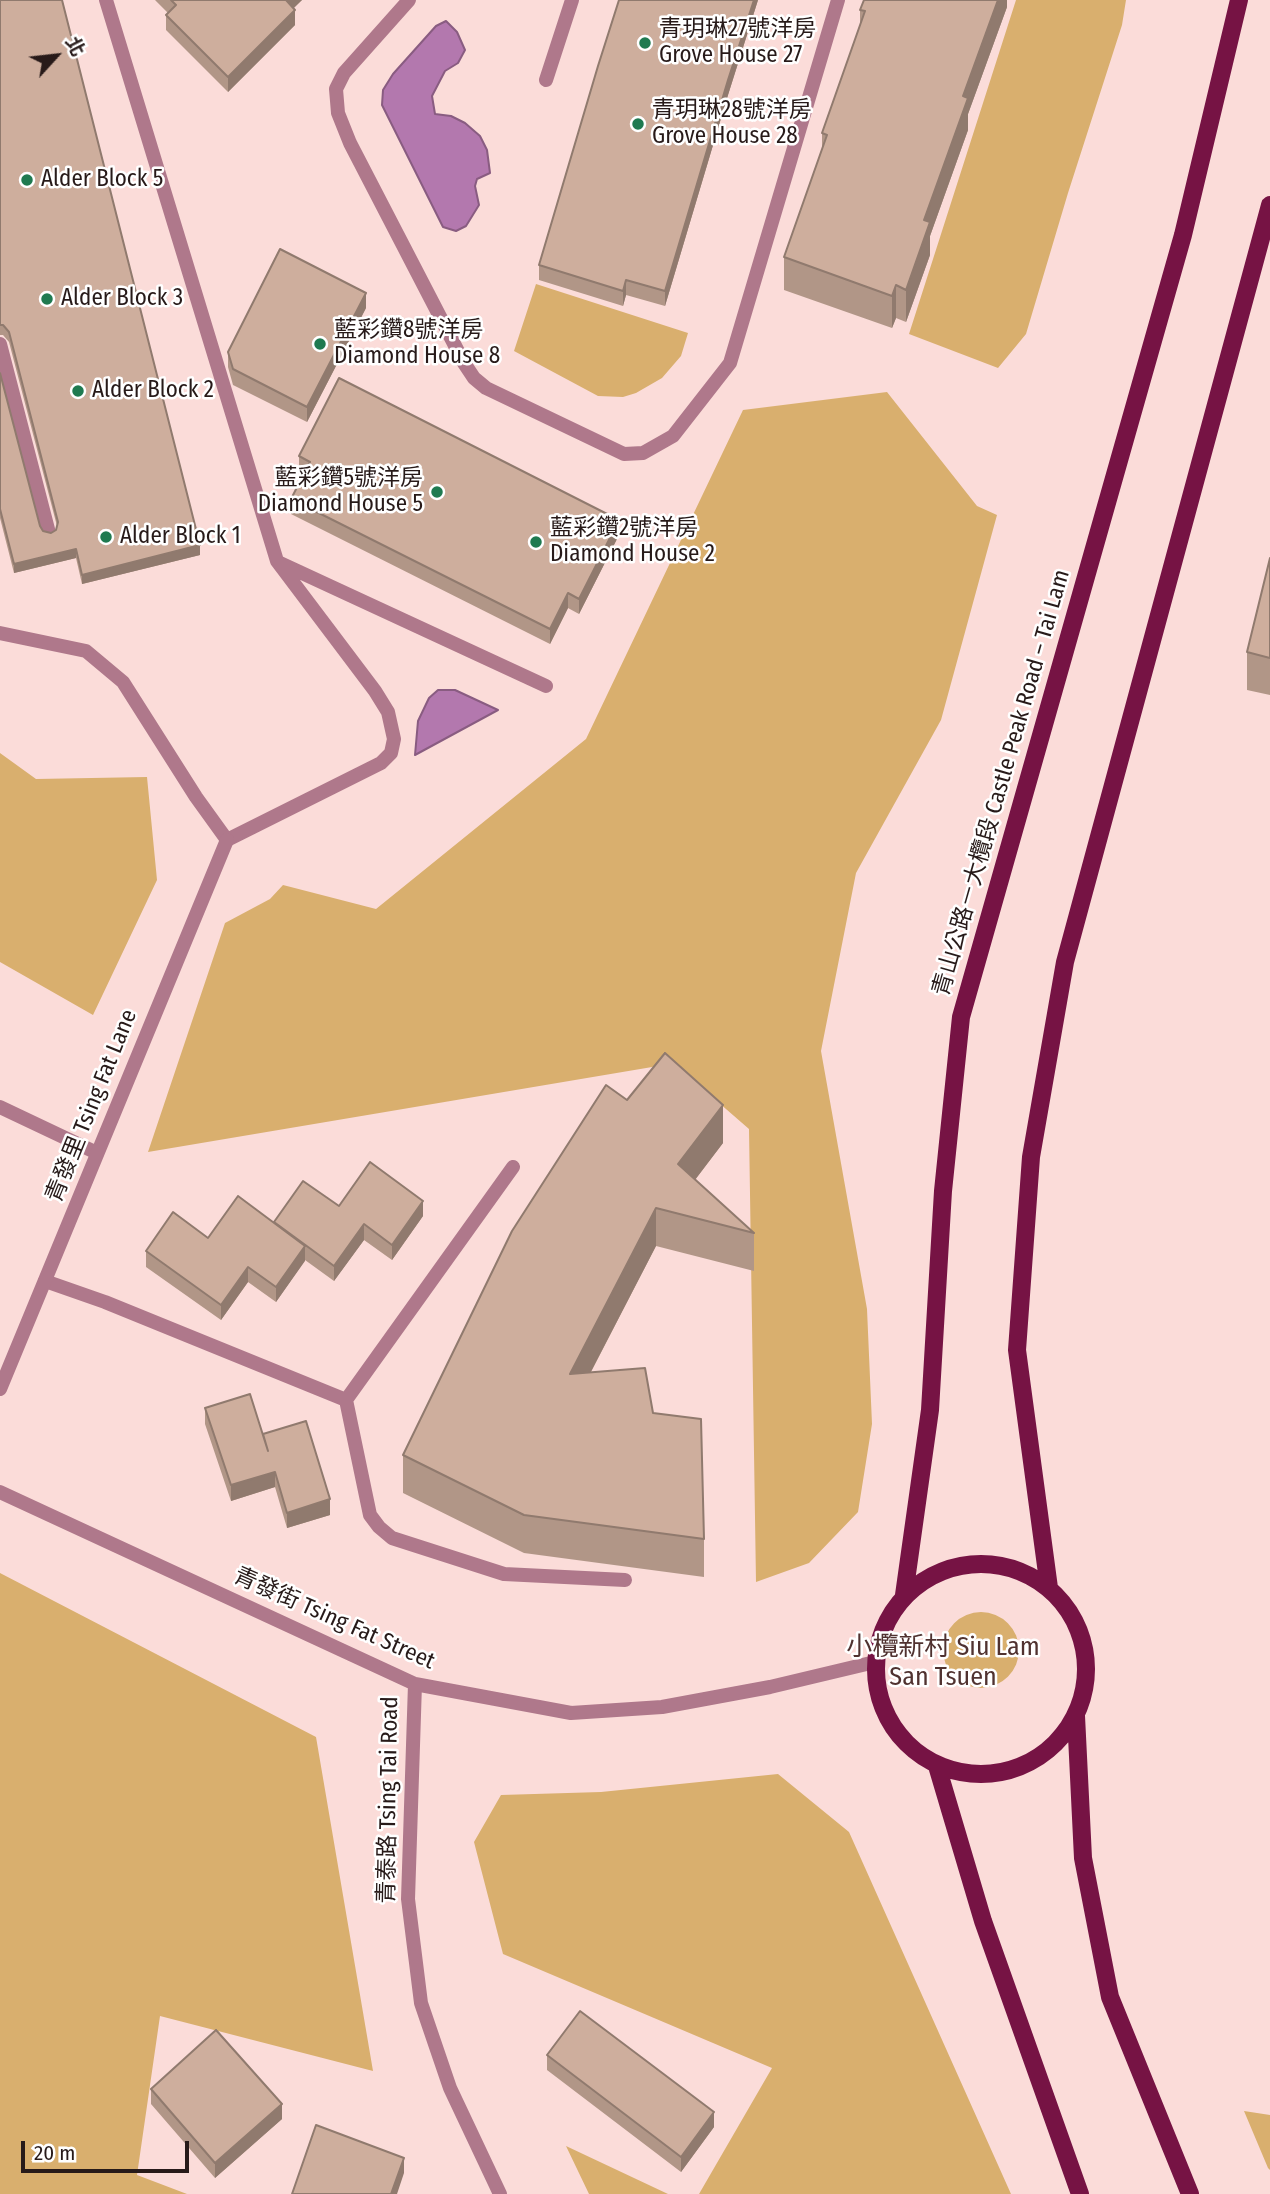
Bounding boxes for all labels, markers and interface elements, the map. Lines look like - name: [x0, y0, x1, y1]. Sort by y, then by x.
- place label: 青玥琳27號洋房 Grove House 27: [659, 16, 816, 70]
- north arrow: [21, 21, 91, 91]
- text: 北: [61, 33, 90, 60]
- marker: 青玥琳27號洋房 Grove House 27: [637, 35, 653, 51]
- place label: 青玥琳28號洋房 Grove House 28: [652, 97, 812, 151]
- marker: 青玥琳28號洋房 Grove House 28: [630, 116, 646, 132]
- place label: Alder Block 5: [41, 166, 163, 194]
- marker: Alder Block 5: [19, 172, 35, 188]
- place label: Alder Block 3: [61, 285, 183, 313]
- marker: Alder Block 3: [39, 291, 55, 307]
- place label: 藍彩鑽8號洋房 Diamond House 8: [334, 317, 500, 371]
- marker: 藍彩鑽8號洋房 Diamond House 8: [312, 336, 328, 352]
- place label: Alder Block 2: [92, 377, 214, 405]
- marker: Alder Block 2: [70, 383, 86, 399]
- place label: 藍彩鑽5號洋房 Diamond House 5: [258, 465, 423, 519]
- marker: 藍彩鑽5號洋房 Diamond House 5: [429, 484, 445, 500]
- place label: 藍彩鑽2號洋房 Diamond House 2: [550, 515, 715, 569]
- place label: Alder Block 1: [120, 523, 241, 551]
- marker: Alder Block 1: [98, 529, 114, 545]
- marker: 藍彩鑽2號洋房 Diamond House 2: [528, 534, 544, 550]
- street label: 青山公路－大欖段 Castle Peak Road – Tai Lam: [928, 567, 1076, 999]
- street label: 青發里 Tsing Fat Lane: [41, 1006, 143, 1206]
- street label: 青發街 Tsing Fat Street: [229, 1562, 439, 1676]
- district label: 小欖新村 Siu Lam San Tsuen: [846, 1632, 1040, 1694]
- street label: 青泰路 Tsing Tai Road: [373, 1696, 405, 1904]
- scale bar: [24, 2128, 192, 2172]
- text: 20 m: [34, 2140, 75, 2166]

